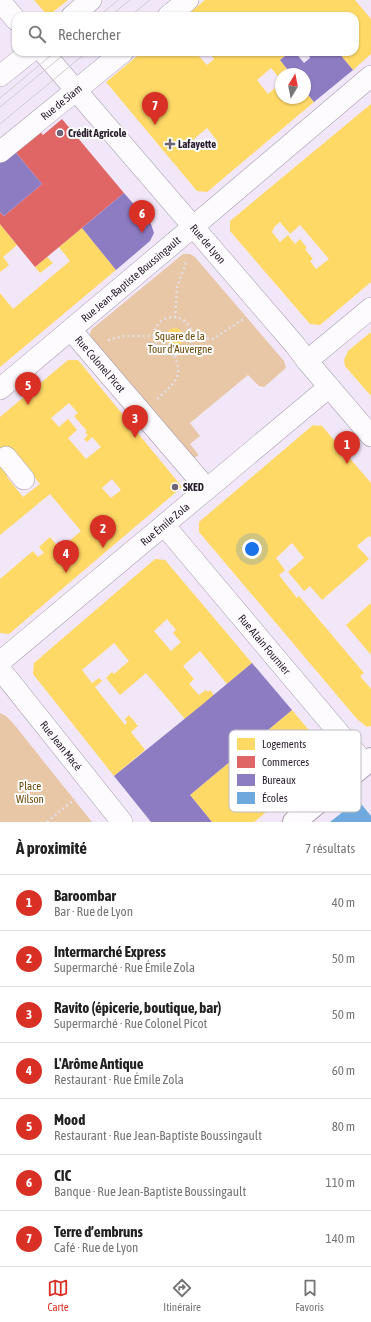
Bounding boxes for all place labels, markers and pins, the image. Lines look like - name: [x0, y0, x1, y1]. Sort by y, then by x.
- pin: 7: [142, 92, 168, 125]
- place label: Crédit Agricole: [68, 127, 127, 139]
- marker: Crédit Agricole: [55, 128, 65, 138]
- place label: Lafayette: [178, 138, 216, 150]
- marker: Lafayette: [165, 139, 175, 149]
- pin: 6: [129, 200, 155, 233]
- pin: 5: [15, 372, 41, 405]
- pin: 3: [122, 405, 148, 438]
- pin: 1: [334, 431, 360, 464]
- place label: SKED: [183, 481, 204, 493]
- marker: SKED: [170, 482, 180, 492]
- pin: 2: [90, 515, 116, 548]
- pin: 4: [53, 540, 79, 573]

